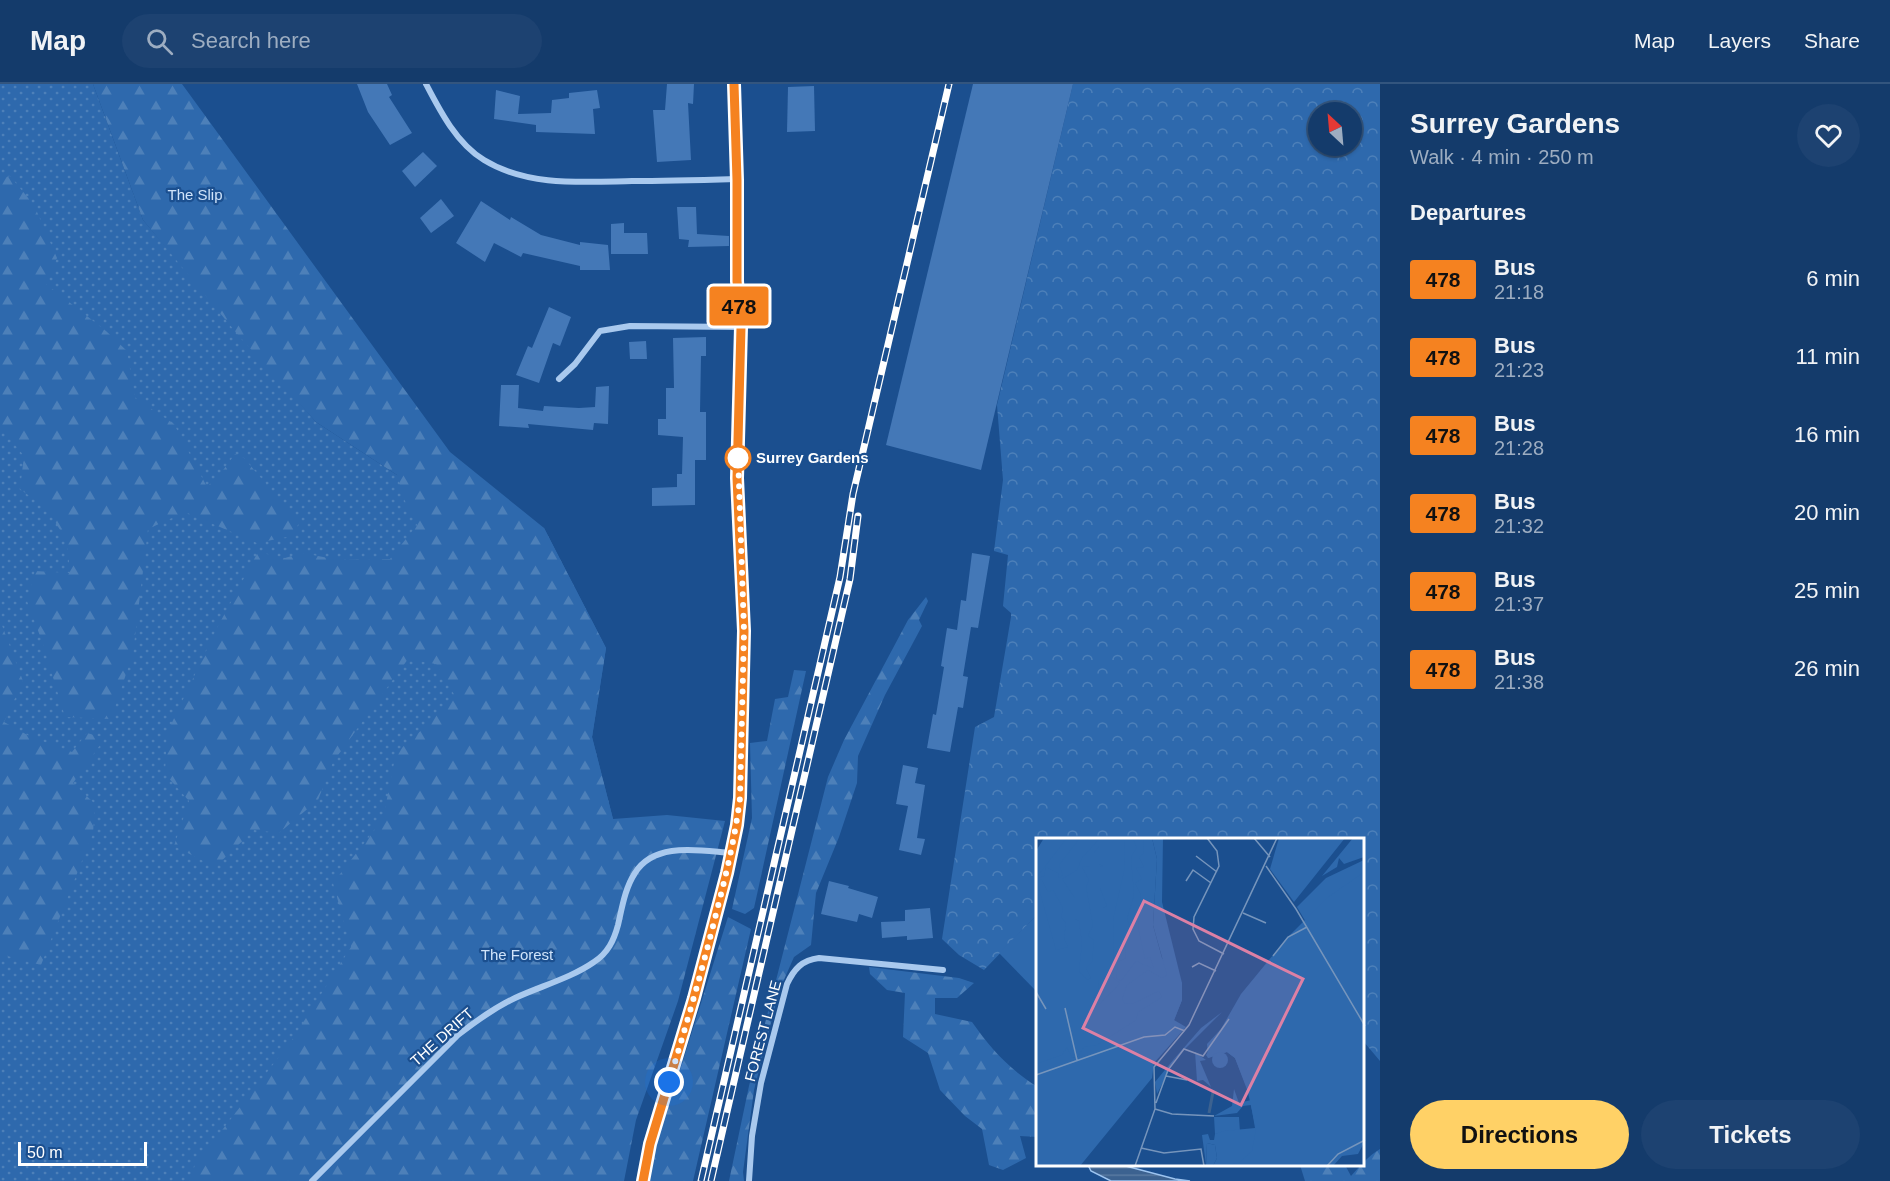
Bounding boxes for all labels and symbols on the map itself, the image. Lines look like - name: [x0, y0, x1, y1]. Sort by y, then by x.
- north arrow: [1308, 102, 1362, 156]
- park label: The Slip: [167, 186, 223, 203]
- line badge: 478: [704, 286, 774, 326]
- marker: Surrey Gardens: [725, 445, 751, 471]
- place label: Surrey Gardens: [756, 449, 869, 466]
- inset map: [1036, 838, 1365, 1166]
- park label: The Forest: [481, 946, 554, 963]
- street label: FOREST LANE: [741, 978, 784, 1083]
- street label: THE DRIFT: [407, 1004, 476, 1069]
- your location: [654, 1067, 684, 1097]
- scale bar: [18, 1139, 147, 1166]

